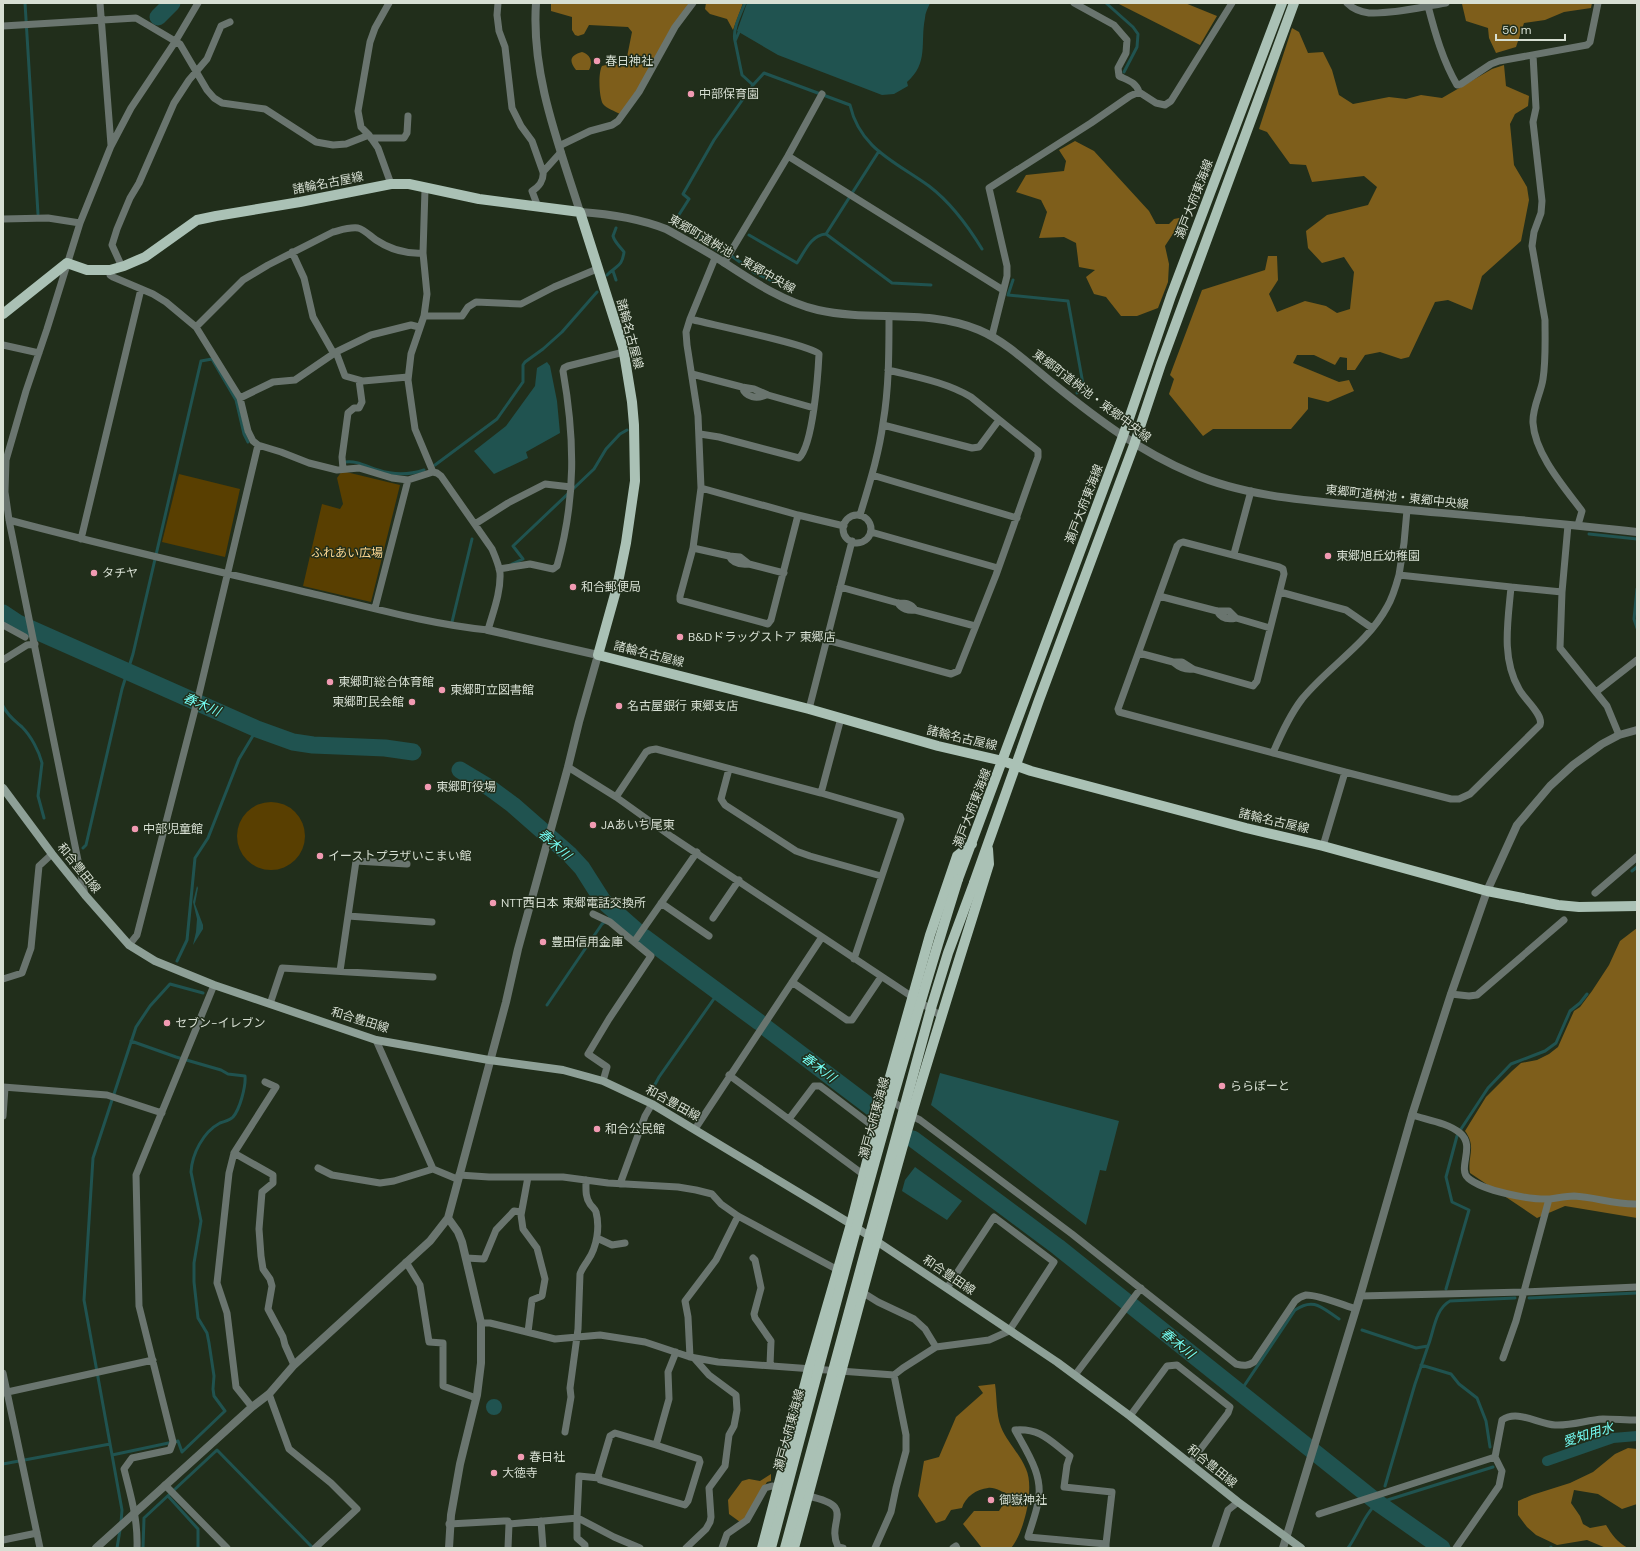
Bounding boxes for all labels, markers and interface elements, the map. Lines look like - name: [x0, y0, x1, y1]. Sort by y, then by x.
- scale bar: [1496, 16, 1565, 42]
- text: 50 m: [1502, 22, 1531, 38]
- place label: 春日神社: [605, 53, 653, 69]
- marker: 春日神社: [592, 56, 602, 66]
- place label: 中部保育園: [699, 86, 759, 102]
- marker: 中部保育園: [686, 89, 696, 99]
- street label: 瀬戸大府東海線: [1171, 157, 1217, 241]
- street label: 諸輪名古屋線: [291, 168, 365, 198]
- street label: 東郷町道桝池・東郷中央線: [666, 211, 798, 297]
- street label: 諸輪名古屋線: [613, 297, 647, 371]
- street label: 東郷町道桝池・東郷中央線: [1030, 346, 1154, 446]
- street label: 瀬戸大府東海線: [1061, 462, 1107, 546]
- street label: 東郷町道桝池・東郷中央線: [1325, 482, 1469, 512]
- park label: ふれあい広場: [311, 545, 383, 561]
- place label: 東郷旭丘幼稚園: [1336, 548, 1420, 564]
- marker: 東郷旭丘幼稚園: [1323, 551, 1333, 561]
- place label: タチヤ: [102, 565, 138, 581]
- marker: タチヤ: [89, 568, 99, 578]
- place label: 和合郵便局: [581, 579, 641, 595]
- marker: 和合郵便局: [568, 582, 578, 592]
- place label: B&Dドラッグストア 東郷店: [688, 629, 836, 645]
- marker: B&Dドラッグストア 東郷店: [675, 632, 685, 642]
- street label: 諸輪名古屋線: [612, 638, 686, 670]
- place label: 東郷町総合体育館: [338, 674, 434, 690]
- marker: 東郷町総合体育館: [325, 677, 335, 687]
- place label: 東郷町立図書館: [450, 682, 534, 698]
- marker: 東郷町立図書館: [437, 685, 447, 695]
- water label: 春木川: [181, 689, 225, 721]
- place label: 東郷町民会館: [332, 694, 404, 710]
- marker: 東郷町民会館: [407, 697, 417, 707]
- place label: 名古屋銀行 東郷支店: [627, 698, 738, 714]
- marker: 名古屋銀行 東郷支店: [614, 701, 624, 711]
- street label: 諸輪名古屋線: [925, 722, 999, 754]
- street label: 瀬戸大府東海線: [949, 766, 995, 850]
- place label: 東郷町役場: [436, 779, 496, 795]
- marker: 東郷町役場: [423, 782, 433, 792]
- street label: 諸輪名古屋線: [1237, 805, 1311, 837]
- place label: JAあいち尾東: [601, 817, 675, 833]
- marker: JAあいち尾東: [588, 820, 598, 830]
- place label: 中部児童館: [143, 821, 203, 837]
- marker: 中部児童館: [130, 824, 140, 834]
- water label: 春木川: [534, 825, 576, 865]
- street label: 和合豊田線: [54, 840, 104, 896]
- place label: イーストプラザいこまい館: [328, 848, 471, 864]
- marker: イーストプラザいこまい館: [315, 851, 325, 861]
- place label: NTT西日本 東郷電話交換所: [501, 895, 646, 911]
- marker: NTT西日本 東郷電話交換所: [488, 898, 498, 908]
- place label: 豊田信用金庫: [551, 934, 623, 950]
- marker: 豊田信用金庫: [538, 937, 548, 947]
- street label: 和合豊田線: [329, 1004, 391, 1036]
- place label: セブン-イレブン: [175, 1015, 266, 1031]
- marker: セブン-イレブン: [162, 1018, 172, 1028]
- water label: 春木川: [798, 1049, 841, 1087]
- street label: 瀬戸大府東海線: [855, 1075, 893, 1161]
- place label: ららぽーと: [1230, 1078, 1290, 1094]
- street label: 和合豊田線: [643, 1081, 703, 1125]
- marker: ららぽーと: [1217, 1081, 1227, 1091]
- place label: 和合公民館: [605, 1121, 665, 1137]
- marker: 和合公民館: [592, 1124, 602, 1134]
- street label: 和合豊田線: [920, 1252, 978, 1298]
- water label: 春木川: [1157, 1325, 1200, 1364]
- street label: 瀬戸大府東海線: [770, 1387, 808, 1473]
- water label: 愛知用水: [1561, 1418, 1617, 1450]
- street label: 和合豊田線: [1184, 1441, 1240, 1491]
- place label: 春日社: [529, 1449, 565, 1465]
- marker: 春日社: [516, 1452, 526, 1462]
- place label: 大徳寺: [502, 1465, 538, 1481]
- marker: 大徳寺: [489, 1468, 499, 1478]
- place label: 御嶽神社: [999, 1492, 1047, 1508]
- marker: 御嶽神社: [986, 1495, 996, 1505]

